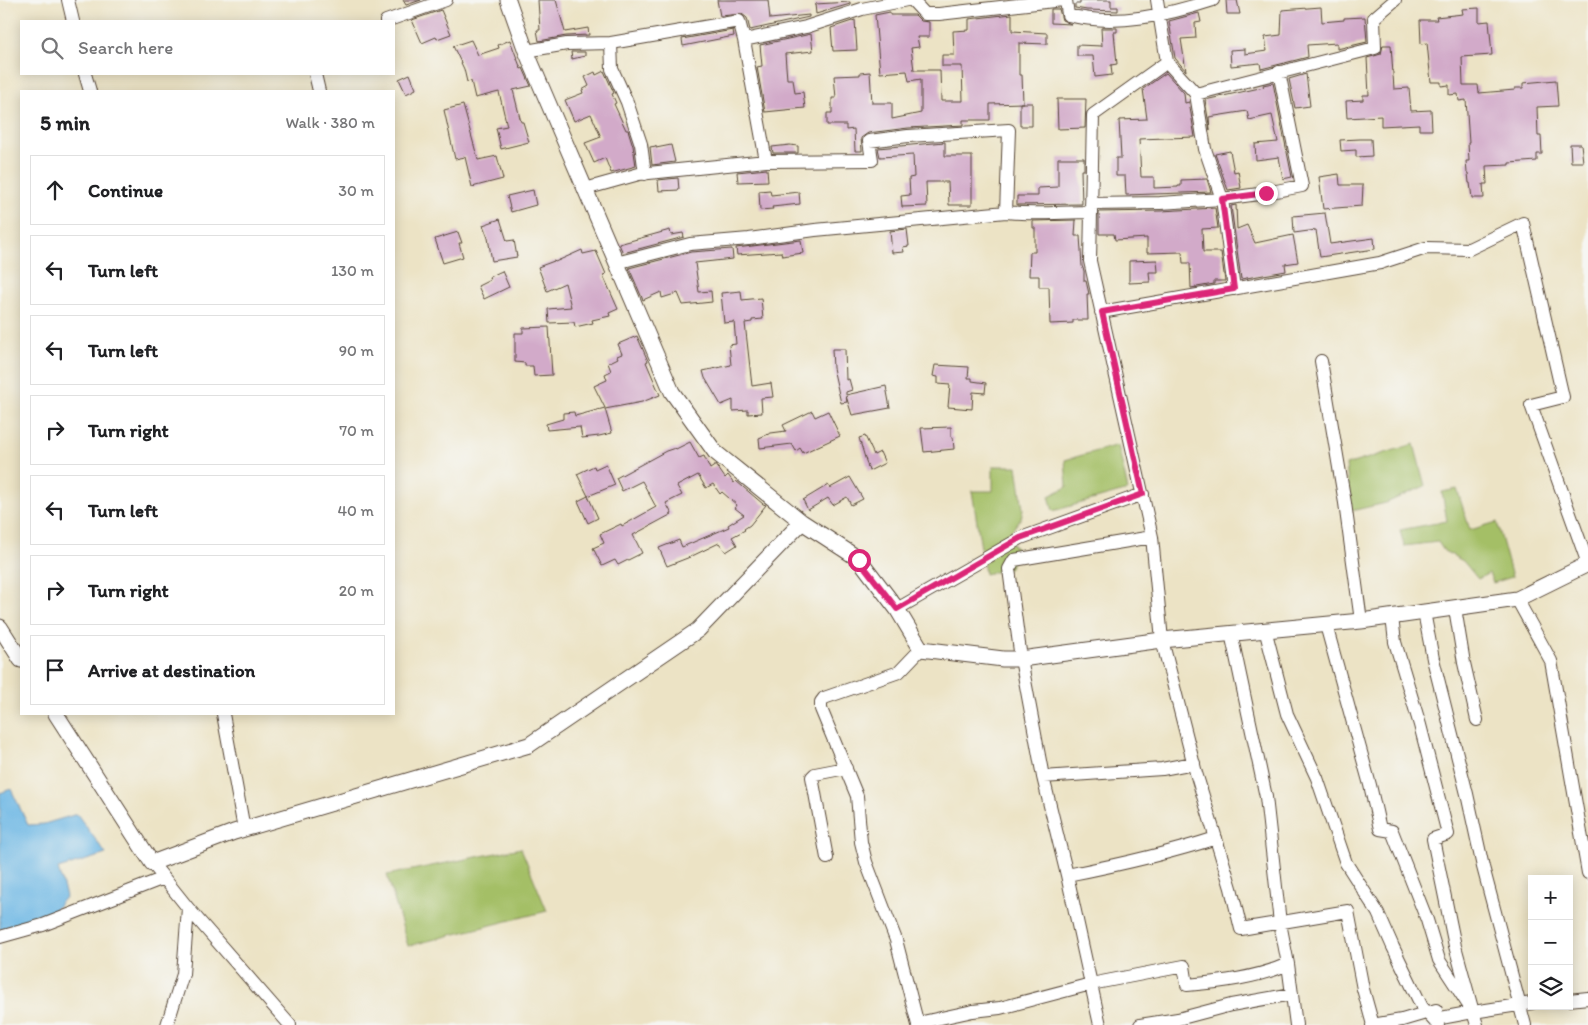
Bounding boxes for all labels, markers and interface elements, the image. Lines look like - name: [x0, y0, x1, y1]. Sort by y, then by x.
- search box: [20, 20, 395, 75]
- icon: search: [38, 34, 66, 62]
- text: Search here: [78, 36, 173, 59]
- text: 5 min: [40, 110, 90, 135]
- text: Walk · 380 m: [285, 113, 375, 132]
- icon: ahead: [41, 176, 69, 204]
- text: Continue: [88, 179, 163, 202]
- text: 30 m: [338, 181, 374, 200]
- route end: [1255, 182, 1278, 205]
- icon: left: [41, 256, 69, 284]
- text: Turn left: [88, 259, 158, 282]
- text: 130 m: [331, 261, 374, 280]
- icon: left: [41, 336, 69, 364]
- text: Turn left: [88, 339, 158, 362]
- text: 90 m: [339, 341, 374, 360]
- icon: right: [41, 416, 69, 444]
- text: Turn right: [88, 419, 169, 442]
- text: 70 m: [339, 421, 374, 440]
- icon: left: [41, 496, 69, 524]
- text: Turn left: [88, 499, 158, 522]
- text: 40 m: [337, 501, 374, 520]
- route start: [848, 549, 871, 572]
- icon: right: [41, 576, 69, 604]
- text: Turn right: [88, 579, 169, 602]
- text: 20 m: [339, 581, 374, 600]
- icon: arrive: [41, 656, 69, 684]
- text: Arrive at destination: [88, 659, 255, 682]
- map controls: [1528, 875, 1573, 1010]
- button: +: [1528, 875, 1573, 920]
- button: −: [1528, 920, 1573, 965]
- button: layers: [1528, 965, 1573, 1010]

